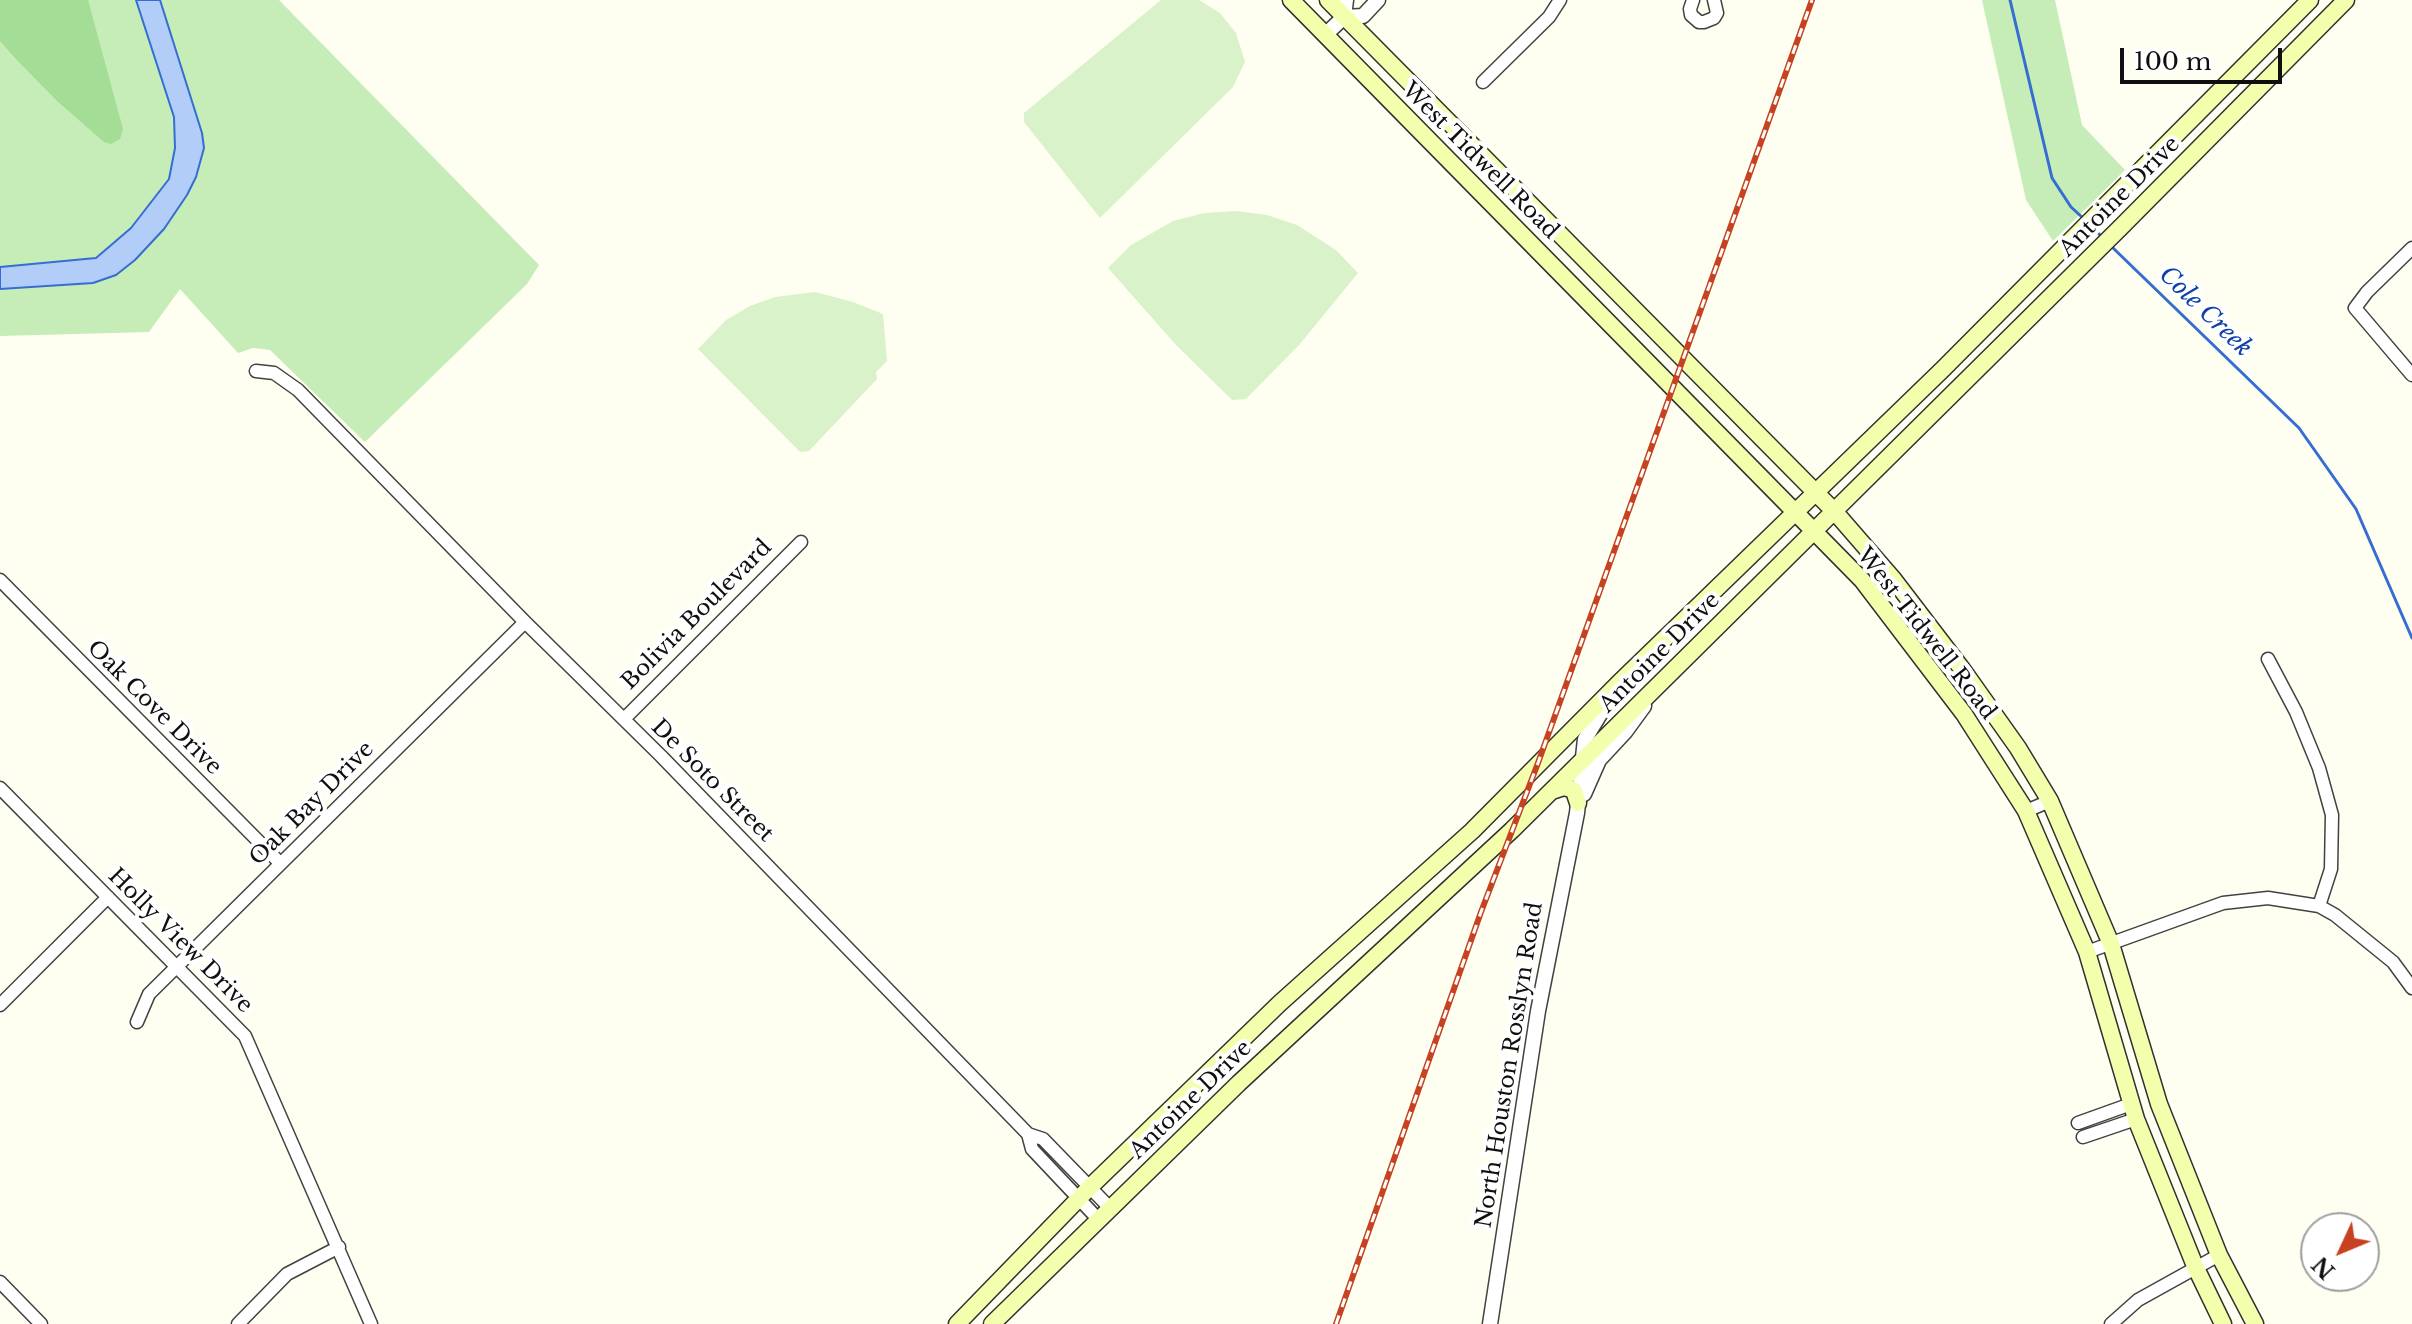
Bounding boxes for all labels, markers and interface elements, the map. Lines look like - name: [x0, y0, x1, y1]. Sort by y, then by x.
- scale bar: [2124, 32, 2286, 82]
- text: 100 m: [2134, 47, 2212, 76]
- street label: West Tidwell Road: [1396, 77, 1564, 245]
- street label: Antoine Drive: [2054, 131, 2186, 263]
- water label: Cole Creek: [2153, 261, 2257, 363]
- street label: Bolivia Boulevard: [617, 535, 777, 695]
- street label: West Tidwell Road: [1851, 543, 2001, 725]
- street label: Antoine Drive: [1594, 587, 1726, 719]
- street label: Oak Cove Drive: [81, 635, 227, 781]
- street label: De Soto Street: [645, 714, 779, 848]
- street label: Oak Bay Drive: [244, 736, 380, 872]
- street label: Holly View Drive: [102, 863, 258, 1019]
- street label: North Houston Rosslyn Road: [1471, 900, 1549, 1230]
- street label: Antoine Drive: [1125, 1035, 1257, 1165]
- north arrow: [2300, 1212, 2380, 1292]
- text: N: [2307, 1251, 2341, 1284]

